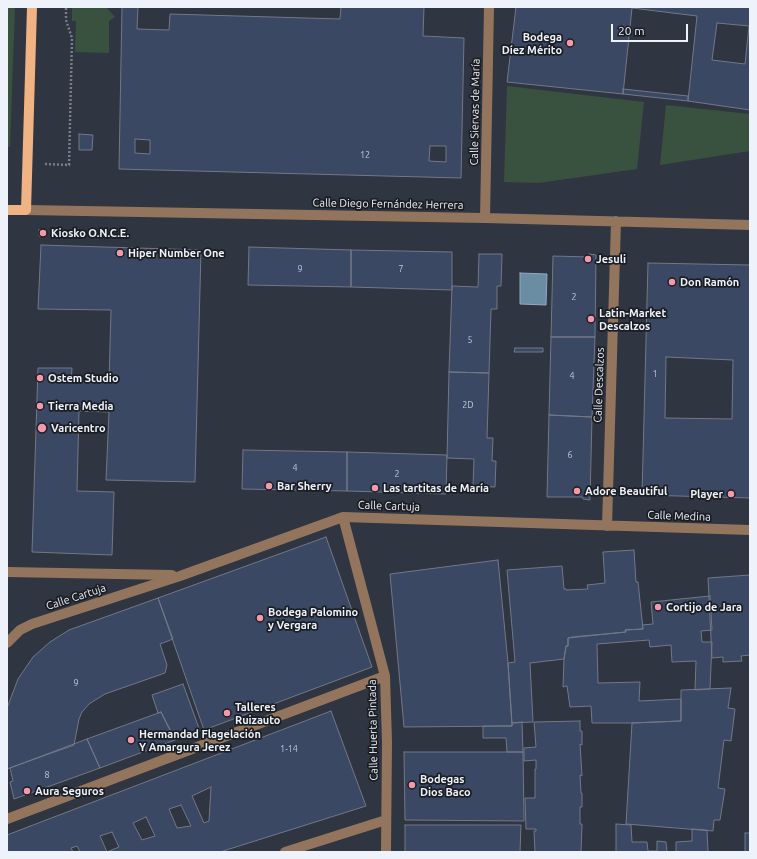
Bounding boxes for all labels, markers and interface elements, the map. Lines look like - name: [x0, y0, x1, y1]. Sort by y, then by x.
- scale bar: [613, 16, 690, 42]
- text: 20 m: [618, 24, 645, 37]
- place label: Bodega Díez Mérito: [502, 30, 562, 56]
- marker: Bodega Díez Mérito: [565, 38, 575, 48]
- street label: Calle Siervas de María: [467, 59, 483, 165]
- house number: 12: [360, 150, 370, 160]
- street label: Calle Diego Fernández Herrera: [312, 196, 464, 212]
- place label: Kiosko O.N.C.E.: [51, 226, 129, 240]
- marker: Kiosko O.N.C.E.: [38, 228, 48, 238]
- place label: Hiper Number One: [128, 246, 225, 260]
- marker: Hiper Number One: [115, 248, 125, 258]
- place label: Jesuli: [596, 252, 626, 266]
- marker: Jesuli: [583, 254, 593, 264]
- house number: 9: [297, 264, 303, 274]
- house number: 7: [398, 264, 404, 274]
- place label: Don Ramón: [680, 275, 739, 289]
- marker: Don Ramón: [667, 277, 677, 287]
- house number: 2: [571, 292, 577, 302]
- place label: Latin-Market Descalzos: [599, 306, 666, 332]
- marker: Latin-Market Descalzos: [586, 314, 596, 324]
- house number: 5: [467, 335, 473, 345]
- street label: Calle Descalzos: [591, 347, 607, 423]
- house number: 1: [652, 369, 658, 379]
- place label: Ostem Studio: [48, 371, 119, 385]
- house number: 4: [569, 371, 575, 381]
- marker: Ostem Studio: [35, 373, 45, 383]
- place label: Tierra Media: [48, 399, 114, 413]
- house number: 2D: [462, 400, 474, 410]
- marker: Tierra Media: [35, 401, 45, 411]
- place label: Varicentro: [51, 421, 106, 435]
- marker: Varicentro: [36, 422, 48, 434]
- house number: 6: [567, 450, 573, 460]
- house number: 4: [292, 463, 298, 473]
- house number: 2: [394, 469, 400, 479]
- place label: Bar Sherry: [277, 479, 332, 493]
- marker: Bar Sherry: [264, 481, 274, 491]
- place label: Las tartitas de María: [383, 481, 489, 495]
- marker: Las tartitas de María: [370, 483, 380, 493]
- place label: Adore Beautiful: [585, 484, 667, 498]
- marker: Adore Beautiful: [572, 486, 582, 496]
- place label: Player: [690, 487, 723, 501]
- marker: Player: [726, 489, 736, 499]
- street label: Calle Cartuja: [358, 498, 420, 514]
- street label: Calle Medina: [647, 508, 711, 524]
- street label: Calle Cartuja: [44, 581, 108, 613]
- place label: Cortijo de Jara: [666, 600, 742, 614]
- marker: Cortijo de Jara: [653, 602, 663, 612]
- place label: Bodega Palomino y Vergara: [268, 605, 358, 631]
- marker: Bodega Palomino y Vergara: [255, 613, 265, 623]
- house number: 9: [73, 678, 79, 688]
- street label: Calle Huerta Pintada: [366, 679, 380, 781]
- place label: Talleres Ruizauto: [235, 700, 280, 726]
- marker: Talleres Ruizauto: [222, 708, 232, 718]
- place label: Hermandad Flagelación Y Amargura Jerez: [139, 727, 261, 753]
- marker: Hermandad Flagelación Y Amargura Jerez: [126, 735, 136, 745]
- house number: 1-14: [280, 744, 298, 754]
- house number: 8: [44, 770, 50, 780]
- place label: Bodegas Dios Baco: [420, 772, 471, 798]
- marker: Bodegas Dios Baco: [407, 780, 417, 790]
- place label: Aura Seguros: [35, 784, 104, 798]
- marker: Aura Seguros: [22, 786, 32, 796]

